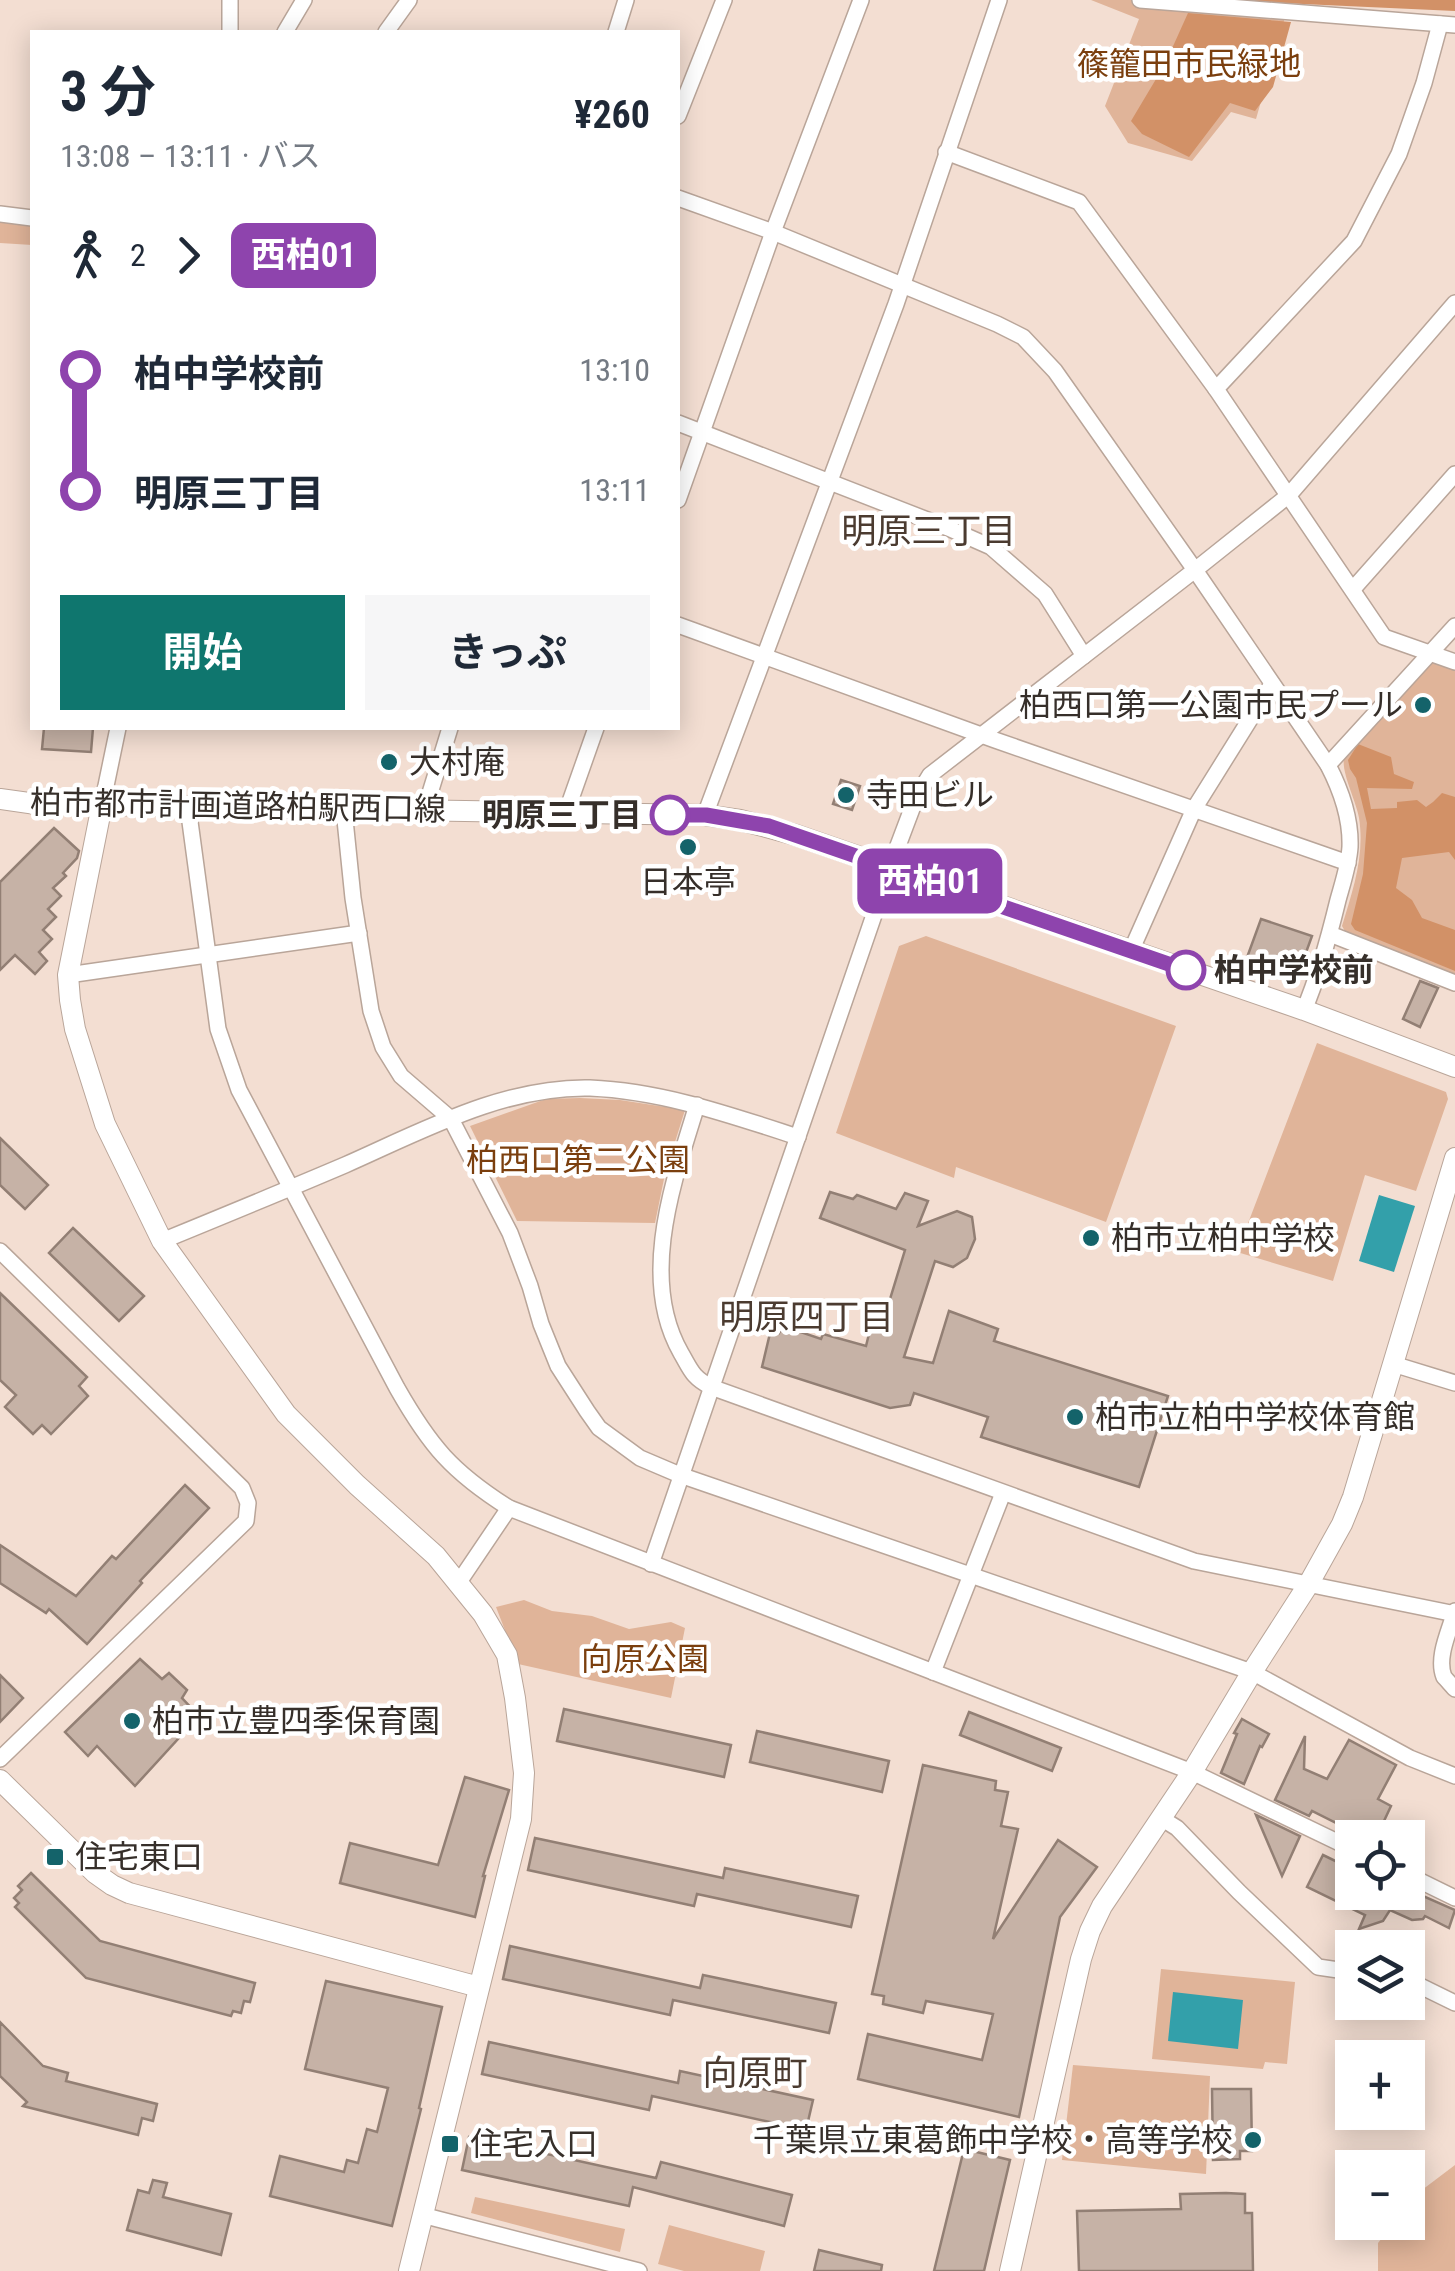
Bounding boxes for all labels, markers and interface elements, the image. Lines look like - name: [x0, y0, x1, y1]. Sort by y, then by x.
- park label: 篠籠田市民緑地: [1077, 45, 1301, 83]
- text: 3 分: [60, 60, 155, 124]
- text: ¥260: [574, 93, 650, 137]
- text: 13:08 – 13:11 · バス: [60, 137, 321, 175]
- icon: walk: [60, 228, 115, 283]
- icon: forward: [161, 228, 216, 283]
- text: 西柏01: [251, 235, 356, 276]
- text: 2: [130, 236, 146, 274]
- text: 13:10: [579, 351, 650, 389]
- text: 柏中学校前: [134, 352, 324, 396]
- text: 13:11: [579, 471, 650, 509]
- text: 明原三丁目: [134, 472, 324, 516]
- district label: 明原三丁目: [841, 511, 1017, 552]
- button: 開始: [60, 595, 345, 710]
- button: きっぷ: [365, 595, 650, 710]
- place label: 柏西口第一公園市民プール: [1019, 686, 1403, 724]
- marker: 柏西口第一公園市民プール: [1412, 694, 1434, 716]
- place label: 大村庵: [409, 743, 505, 781]
- marker: 大村庵: [378, 751, 400, 773]
- place label: 寺田ビル: [866, 776, 994, 814]
- street label: 柏市都市計画道路柏駅西口線: [30, 783, 446, 829]
- marker: 寺田ビル: [835, 784, 857, 806]
- place label: 明原三丁目: [482, 796, 642, 834]
- marker: 明原三丁目: [651, 796, 689, 834]
- marker: 日本亭: [677, 836, 699, 858]
- line badge: 西柏01: [860, 848, 1000, 914]
- text: 西柏01: [877, 861, 983, 902]
- place label: 日本亭: [640, 863, 736, 901]
- marker: 柏中学校前: [1167, 951, 1205, 989]
- place label: 柏中学校前: [1214, 951, 1374, 989]
- park label: 柏西口第二公園: [466, 1141, 690, 1179]
- place label: 柏市立柏中学校: [1111, 1219, 1335, 1257]
- marker: 柏市立柏中学校: [1080, 1227, 1102, 1249]
- district label: 明原四丁目: [719, 1297, 895, 1338]
- place label: 柏市立柏中学校体育館: [1095, 1398, 1415, 1436]
- marker: 柏市立柏中学校体育館: [1064, 1406, 1086, 1428]
- park label: 向原公園: [581, 1640, 709, 1678]
- place label: 柏市立豊四季保育園: [152, 1702, 440, 1740]
- marker: 柏市立豊四季保育園: [121, 1710, 143, 1732]
- map controls: [1335, 1820, 1425, 2240]
- button: locate: [1335, 1820, 1425, 1910]
- place label: 住宅東口: [75, 1838, 203, 1876]
- marker: 住宅東口: [44, 1846, 66, 1868]
- button: layers: [1335, 1930, 1425, 2020]
- button: +: [1335, 2040, 1425, 2130]
- district label: 向原町: [702, 2053, 808, 2094]
- place label: 千葉県立東葛飾中学校・高等学校: [753, 2121, 1233, 2159]
- place label: 住宅入口: [470, 2125, 598, 2163]
- marker: 千葉県立東葛飾中学校・高等学校: [1242, 2129, 1264, 2151]
- marker: 住宅入口: [439, 2133, 461, 2155]
- button: −: [1335, 2150, 1425, 2240]

